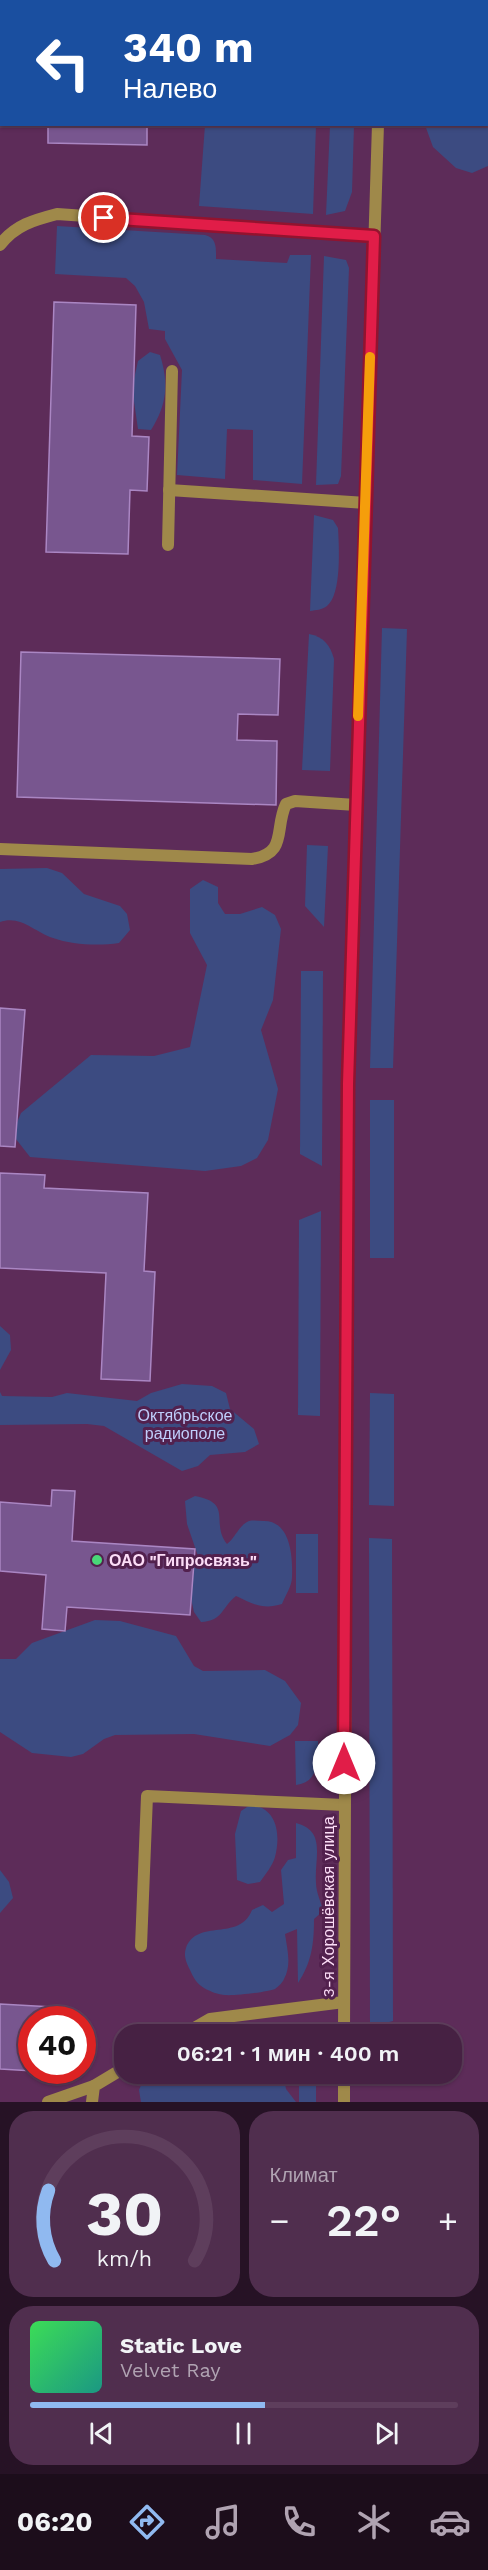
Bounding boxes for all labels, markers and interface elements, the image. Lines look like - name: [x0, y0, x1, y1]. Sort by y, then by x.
- text: 340 m: [123, 23, 254, 72]
- icon: left: [24, 24, 102, 102]
- text: Налево: [123, 73, 217, 105]
- pin: [78, 192, 129, 243]
- icon: arrive: [87, 201, 120, 234]
- park label: Октябрьское радиополе: [138, 1406, 233, 1443]
- place label: ОАО "Гипросвязь": [109, 1551, 257, 1570]
- marker: ОАО "Гипросвязь": [90, 1553, 104, 1567]
- position arrow: [312, 1731, 376, 1795]
- street label: 3-я Хорошёвская улица: [319, 1816, 338, 1998]
- speed limit sign: 40: [18, 2006, 96, 2084]
- text: 06:21 · 1 мин · 400 m: [177, 2041, 399, 2066]
- text: Климат: [270, 2163, 338, 2187]
- text: 30: [86, 2177, 163, 2250]
- text: 22°: [326, 2194, 401, 2247]
- text: −: [270, 2201, 289, 2240]
- text: +: [438, 2201, 458, 2240]
- text: km/h: [97, 2246, 152, 2271]
- text: Static Love: [120, 2333, 242, 2358]
- text: Velvet Ray: [120, 2358, 221, 2382]
- icon: previous: [85, 2417, 118, 2450]
- icon: pause: [227, 2417, 260, 2450]
- icon: next: [370, 2417, 403, 2450]
- icon: directions: [126, 2501, 168, 2543]
- icon: music: [202, 2501, 244, 2543]
- icon: phone: [278, 2501, 320, 2543]
- icon: climate: [353, 2501, 395, 2543]
- icon: car: [429, 2501, 471, 2543]
- text: 06:20: [17, 2506, 93, 2538]

